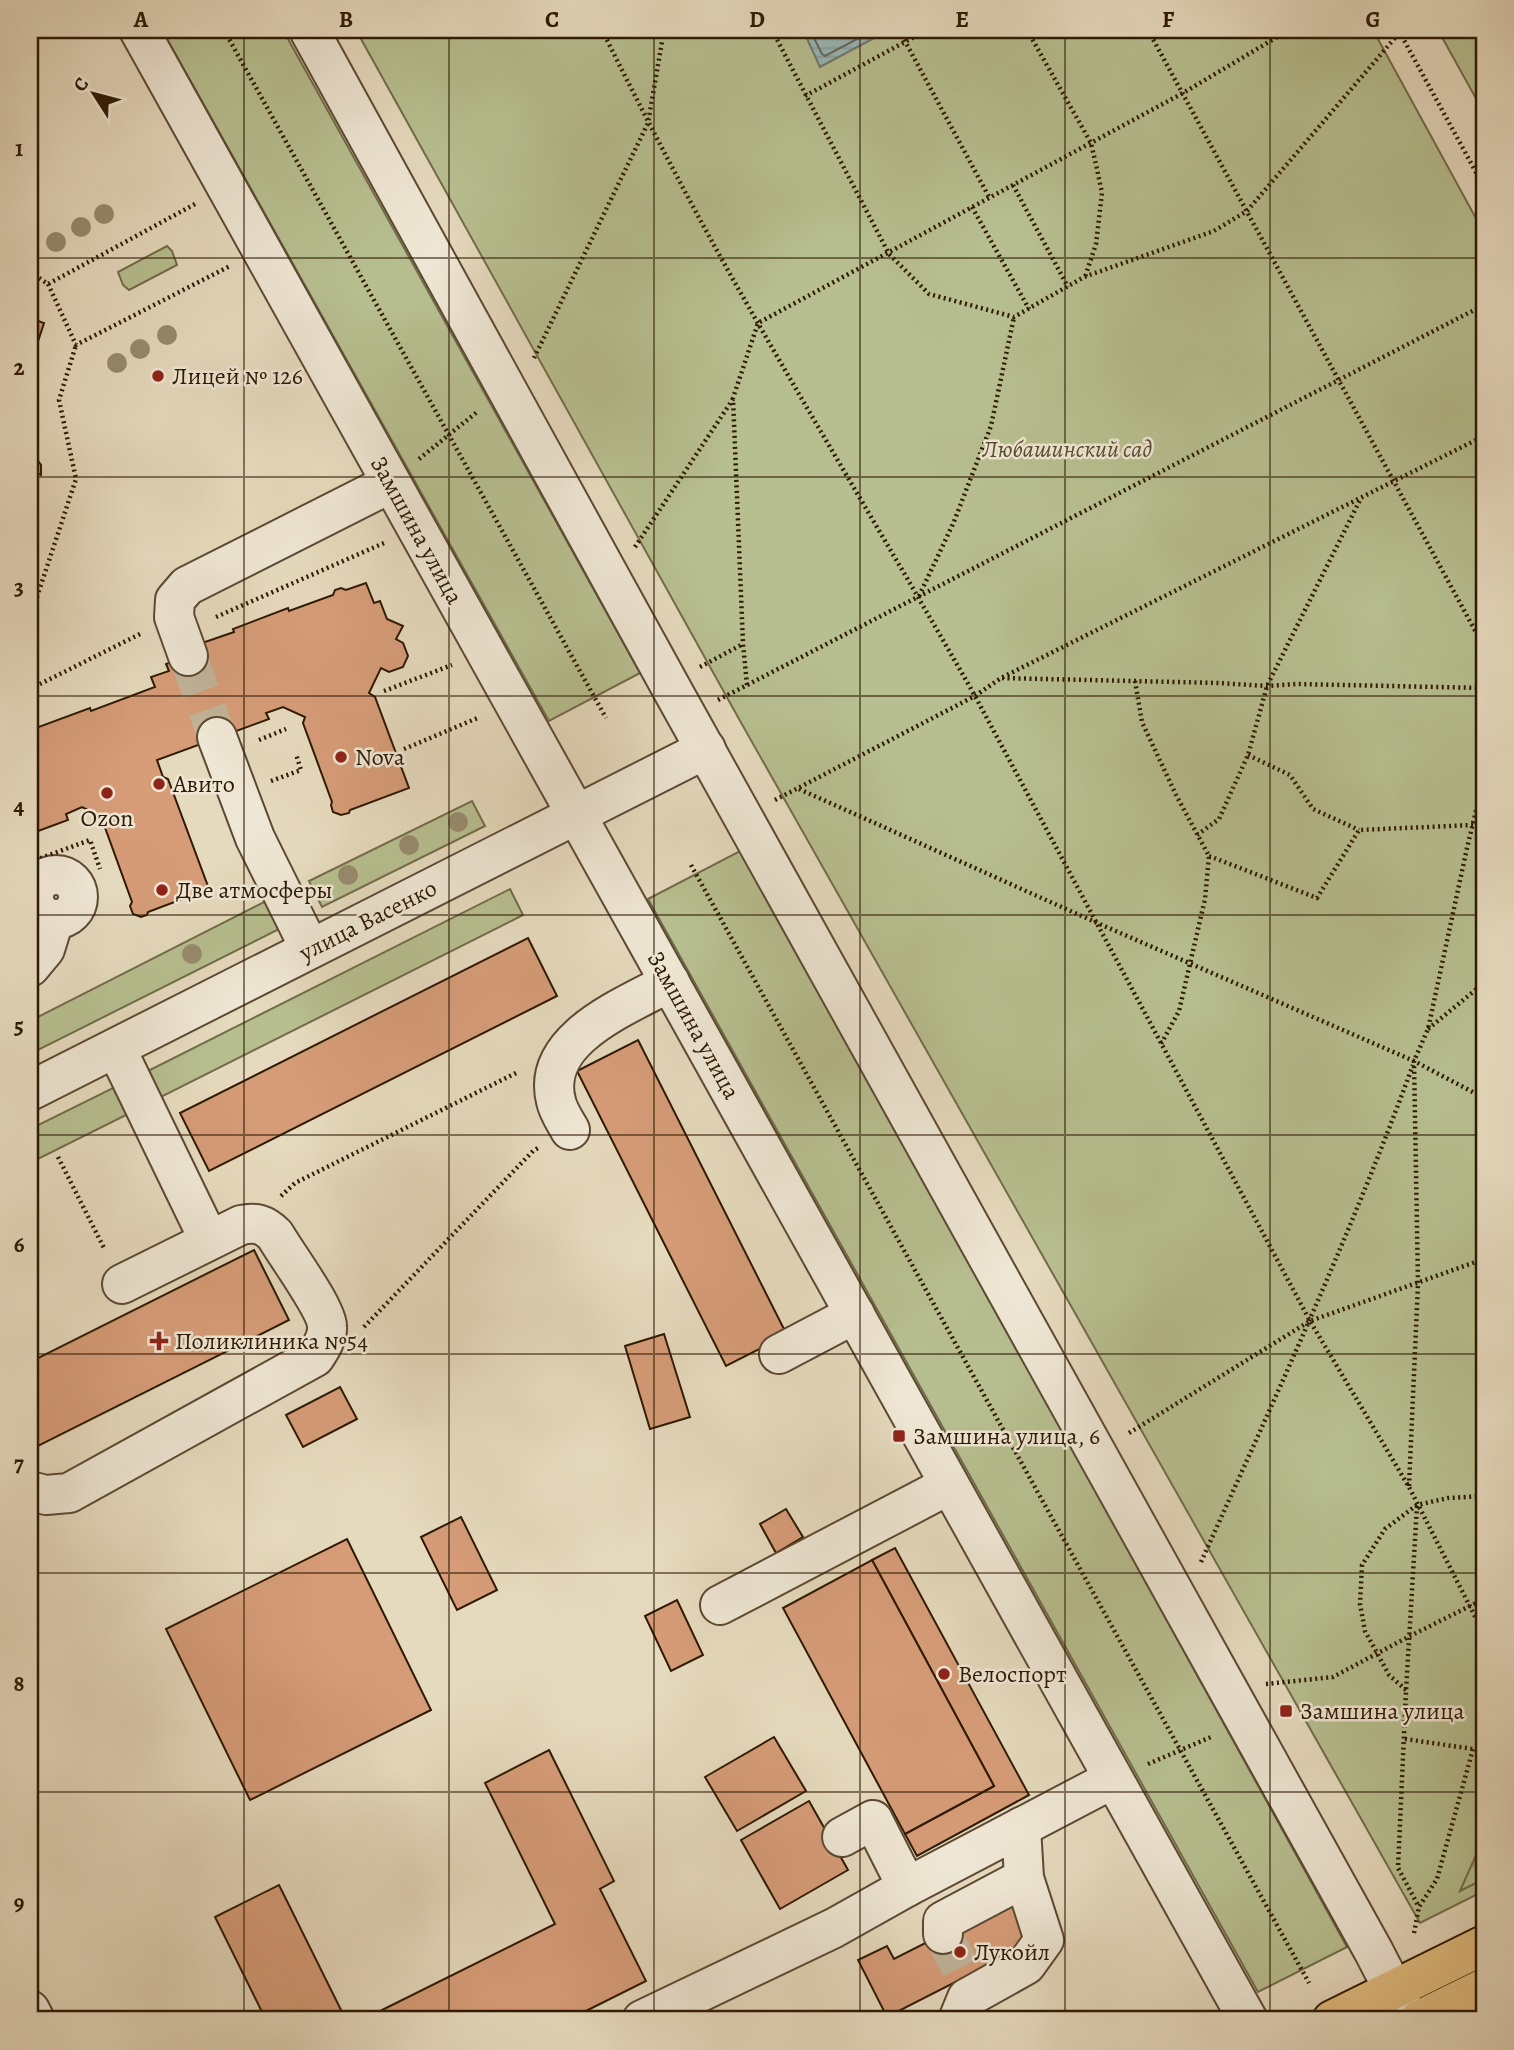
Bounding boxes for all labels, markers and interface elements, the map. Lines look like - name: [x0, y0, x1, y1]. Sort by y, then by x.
- text: A: [133, 4, 149, 35]
- text: B: [339, 4, 353, 35]
- text: C: [545, 4, 559, 35]
- text: D: [749, 4, 765, 35]
- text: E: [955, 4, 969, 35]
- text: F: [1162, 4, 1175, 35]
- text: G: [1365, 4, 1381, 35]
- north arrow: [60, 60, 130, 130]
- text: С: [67, 72, 95, 97]
- text: 1: [15, 133, 23, 164]
- text: 2: [13, 352, 25, 383]
- place label: Лицей № 126: [172, 360, 303, 392]
- marker: Лицей № 126: [150, 368, 166, 384]
- park label: Любашинский сад: [981, 433, 1152, 465]
- street label: Замшина улица: [363, 450, 471, 610]
- text: 3: [14, 572, 24, 603]
- place label: Nova: [355, 741, 406, 773]
- marker: Nova: [333, 749, 349, 765]
- place label: Авито: [172, 768, 235, 800]
- marker: Авито: [151, 776, 167, 792]
- marker: Ozon: [99, 785, 115, 801]
- text: 4: [14, 791, 25, 822]
- place label: Ozon: [81, 802, 133, 834]
- street label: улица Васенко: [293, 872, 442, 969]
- place label: Две атмосферы: [176, 874, 333, 906]
- marker: Две атмосферы: [154, 882, 170, 898]
- street label: Замшина улица: [640, 945, 748, 1105]
- text: 5: [14, 1010, 24, 1041]
- text: 6: [14, 1229, 25, 1260]
- place label: Поликлиника №54: [175, 1325, 368, 1357]
- marker: Поликлиника №54: [149, 1331, 169, 1351]
- place label: Замшина улица, 6: [913, 1420, 1100, 1452]
- marker: Замшина улица, 6: [891, 1428, 907, 1444]
- text: 7: [14, 1448, 24, 1479]
- place label: Велоспорт: [958, 1658, 1067, 1690]
- marker: Велоспорт: [936, 1666, 952, 1682]
- text: 8: [13, 1668, 25, 1699]
- place label: Замшина улица: [1300, 1695, 1465, 1727]
- marker: Замшина улица: [1278, 1703, 1294, 1719]
- text: 9: [14, 1887, 24, 1918]
- place label: Лукойл: [974, 1936, 1050, 1968]
- marker: Лукойл: [952, 1944, 968, 1960]

